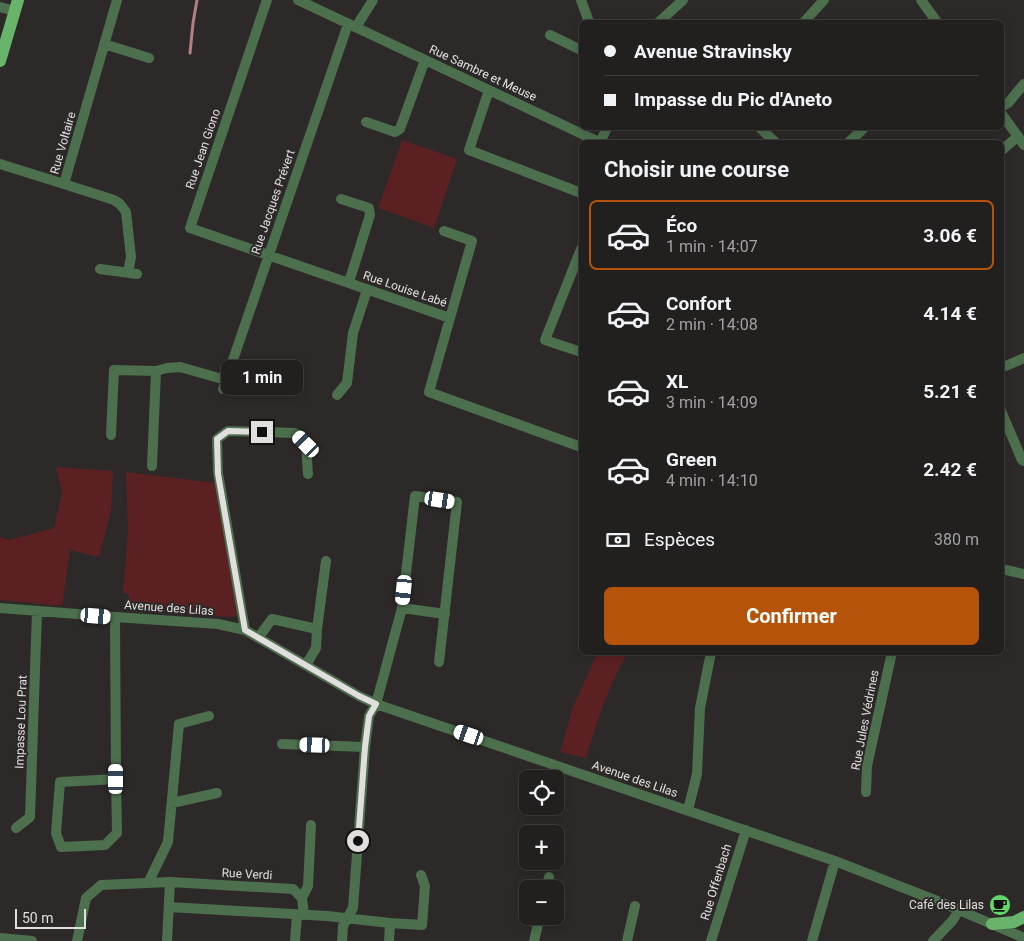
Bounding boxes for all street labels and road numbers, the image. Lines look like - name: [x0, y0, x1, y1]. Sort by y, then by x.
- street label: Rue Sambre et Meuse: [427, 42, 539, 104]
- street label: Rue Jean Giono: [183, 107, 223, 191]
- street label: Rue Voltaire: [47, 110, 79, 176]
- street label: Rue Jacques Prévert: [248, 148, 298, 256]
- street label: Rue Louise Labé: [361, 268, 449, 310]
- street label: Avenue des Lilas: [124, 598, 214, 618]
- street label: Rue Jules Védrines: [848, 669, 882, 771]
- street label: Impasse Lou Prat: [12, 675, 30, 769]
- street label: Avenue des Lilas: [590, 758, 680, 800]
- street label: Rue Offenbach: [698, 842, 734, 922]
- street label: Rue Verdi: [221, 866, 273, 882]

